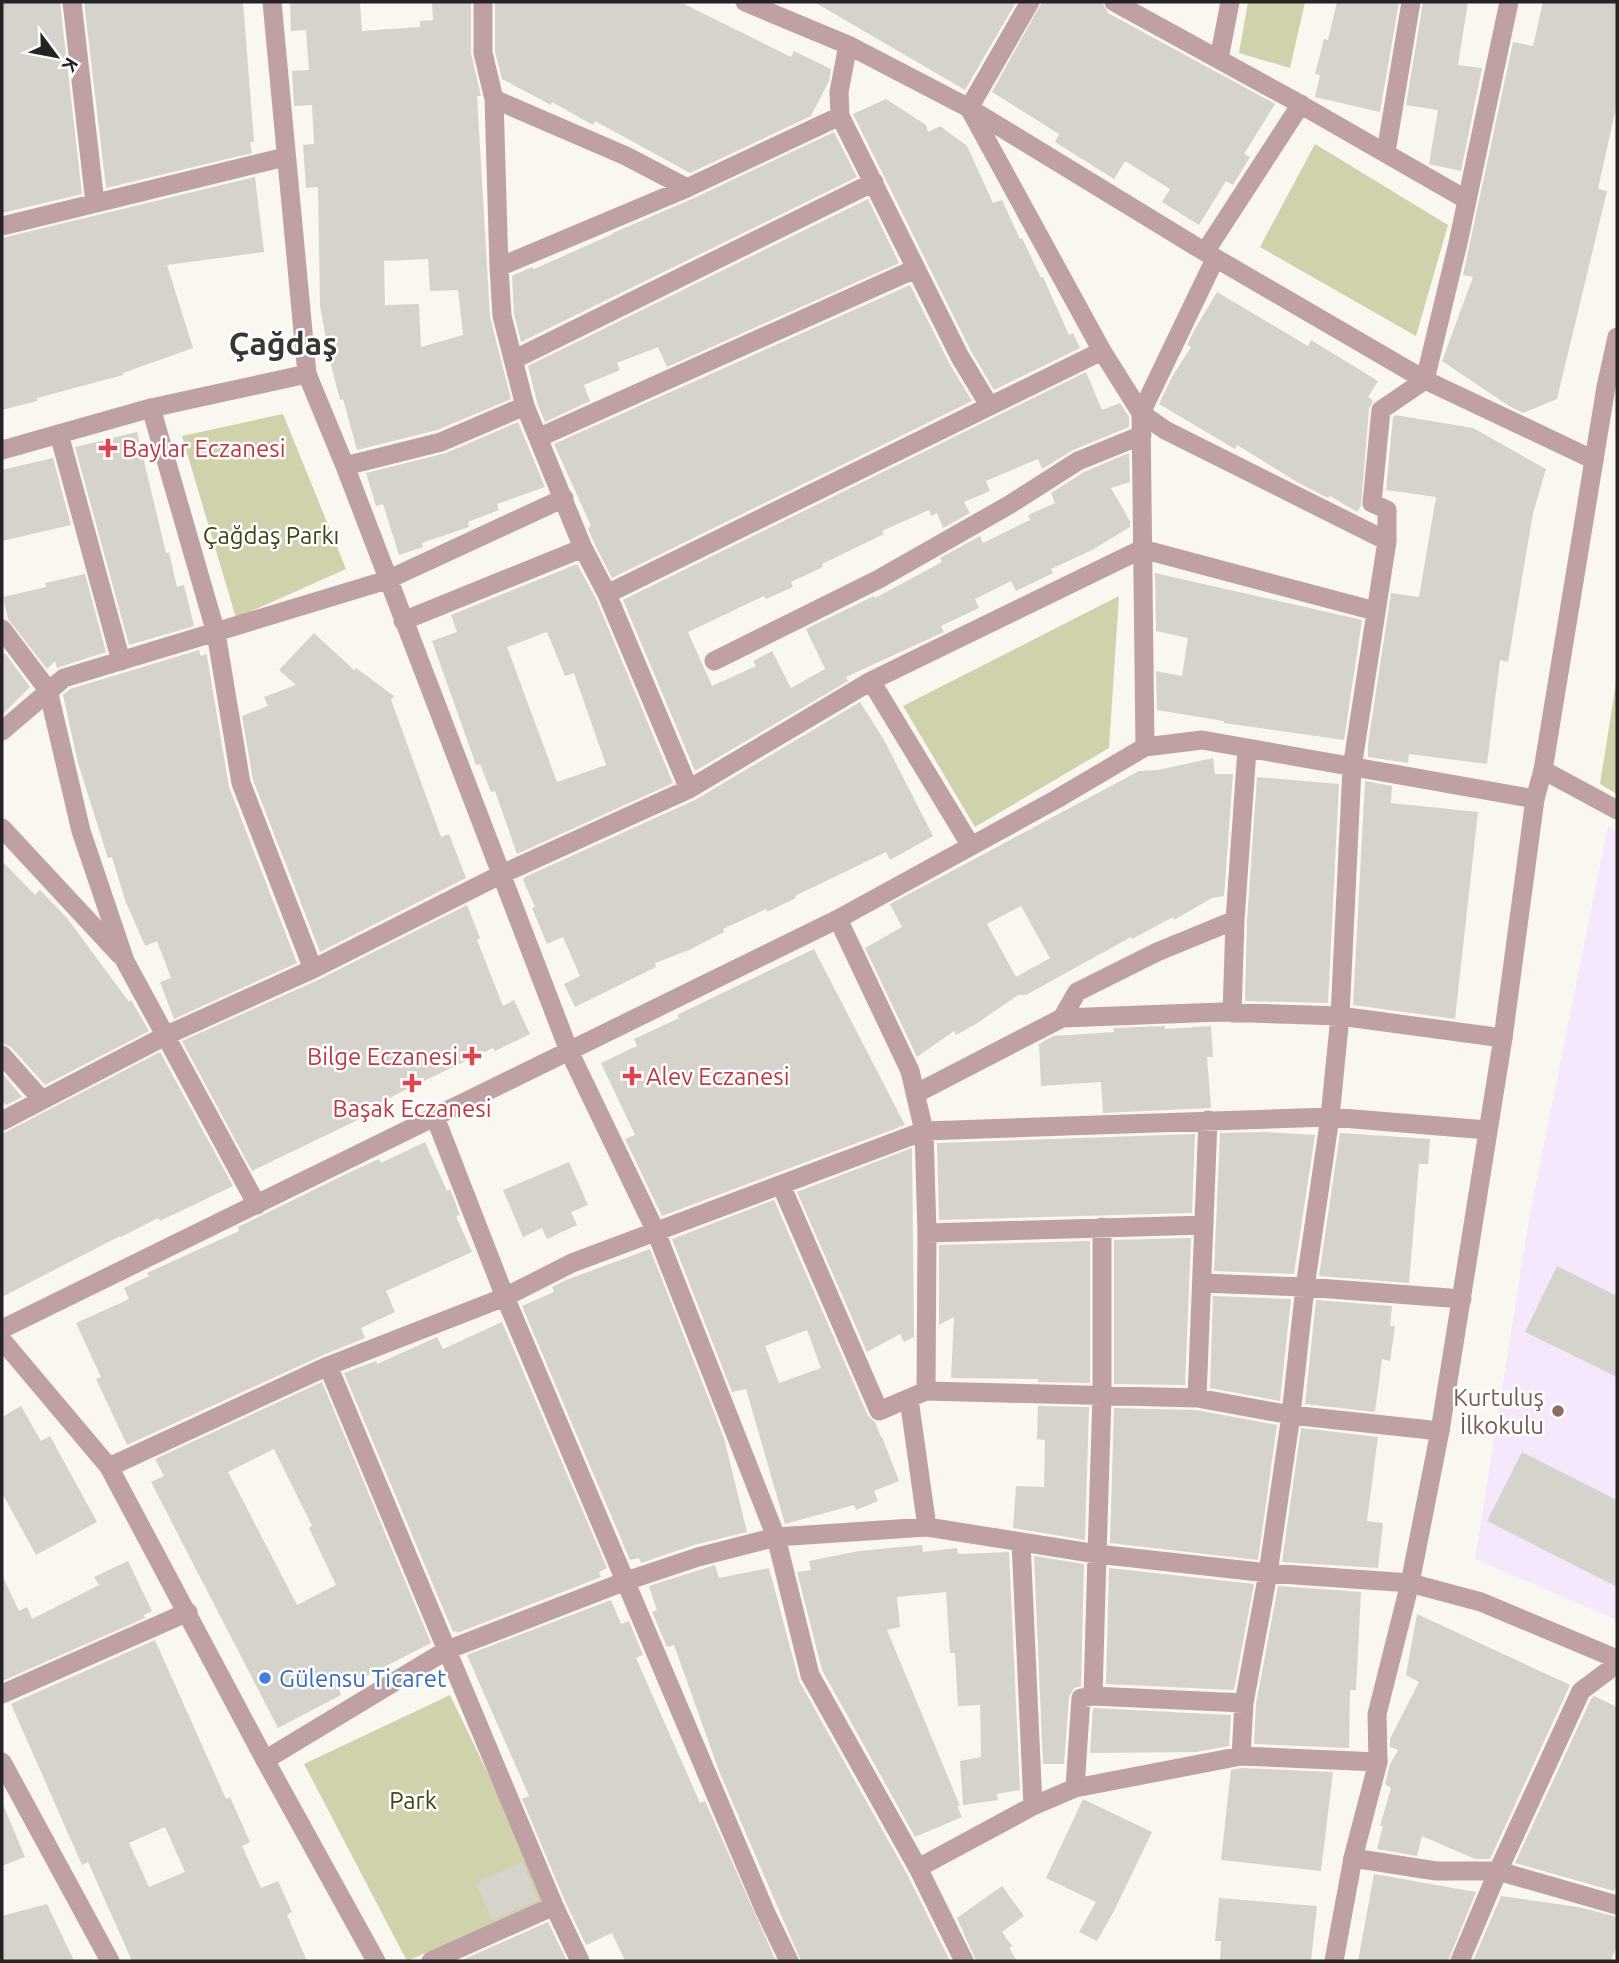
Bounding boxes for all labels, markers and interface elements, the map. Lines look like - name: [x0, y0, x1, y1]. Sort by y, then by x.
- north arrow: [21, 21, 91, 91]
- text: K: [58, 54, 83, 77]
- district label: Çağdaş: [229, 325, 337, 362]
- place label: Baylar Eczanesi: [122, 435, 286, 462]
- marker: Baylar Eczanesi: [100, 440, 116, 456]
- park label: Çağdaş Parkı: [203, 522, 339, 549]
- place label: Bilge Eczanesi: [307, 1043, 458, 1070]
- marker: Bilge Eczanesi: [464, 1048, 480, 1064]
- place label: Alev Eczanesi: [646, 1063, 789, 1090]
- marker: Alev Eczanesi: [624, 1068, 640, 1084]
- marker: Başak Eczanesi: [404, 1075, 420, 1091]
- place label: Başak Eczanesi: [332, 1095, 492, 1122]
- place label: Kurtuluş İlkokulu: [1453, 1384, 1544, 1439]
- marker: Kurtuluş İlkokulu: [1550, 1403, 1566, 1419]
- place label: Gülensu Ticaret: [279, 1665, 447, 1692]
- marker: Gülensu Ticaret: [257, 1670, 273, 1686]
- park label: Park: [389, 1787, 437, 1814]

